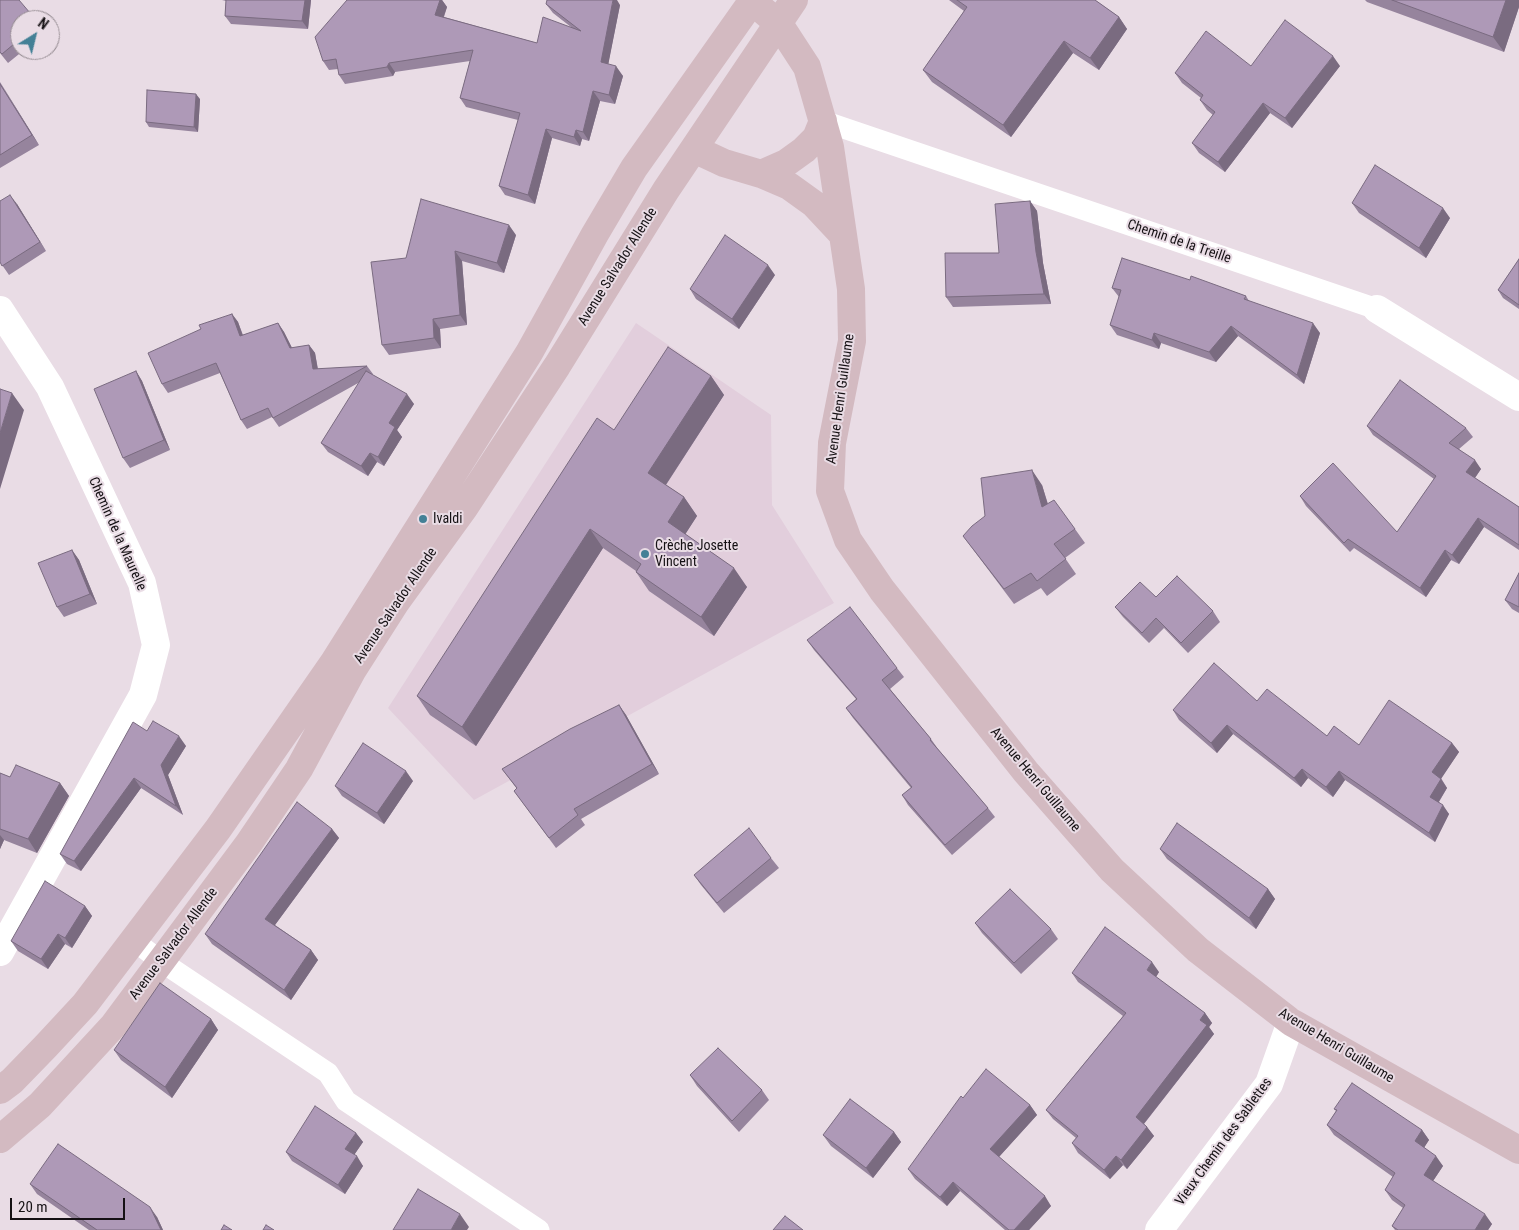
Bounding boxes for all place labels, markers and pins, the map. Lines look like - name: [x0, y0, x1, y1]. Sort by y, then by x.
- place label: Ivaldi: [433, 511, 462, 527]
- marker: Ivaldi: [417, 513, 429, 525]
- place label: Crèche Josette Vincent: [655, 538, 738, 570]
- marker: Crèche Josette Vincent: [639, 548, 651, 560]

